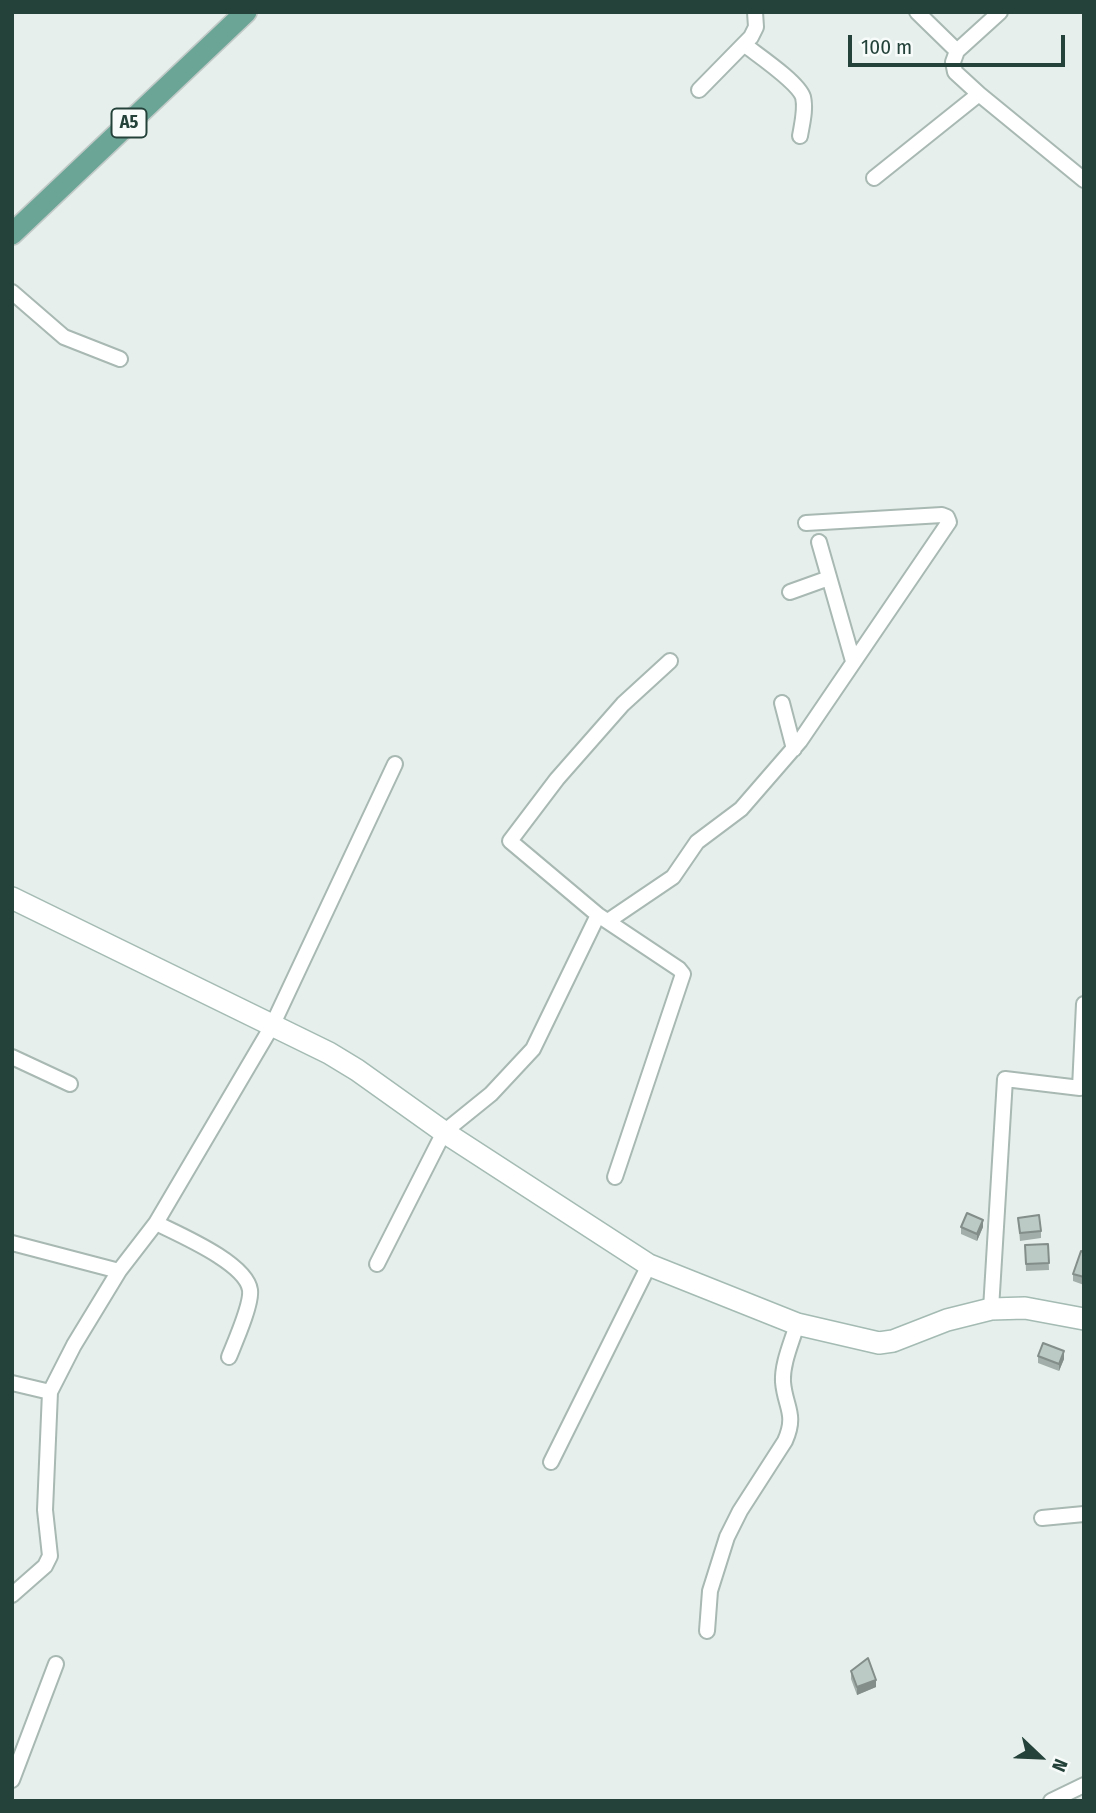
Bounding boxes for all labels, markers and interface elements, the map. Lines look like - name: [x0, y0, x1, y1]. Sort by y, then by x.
- scale bar: [851, 21, 1068, 65]
- text: 100 m: [861, 34, 912, 60]
- road number: A5: [111, 109, 146, 138]
- north arrow: [1005, 1722, 1075, 1792]
- text: N: [1047, 1756, 1073, 1775]

